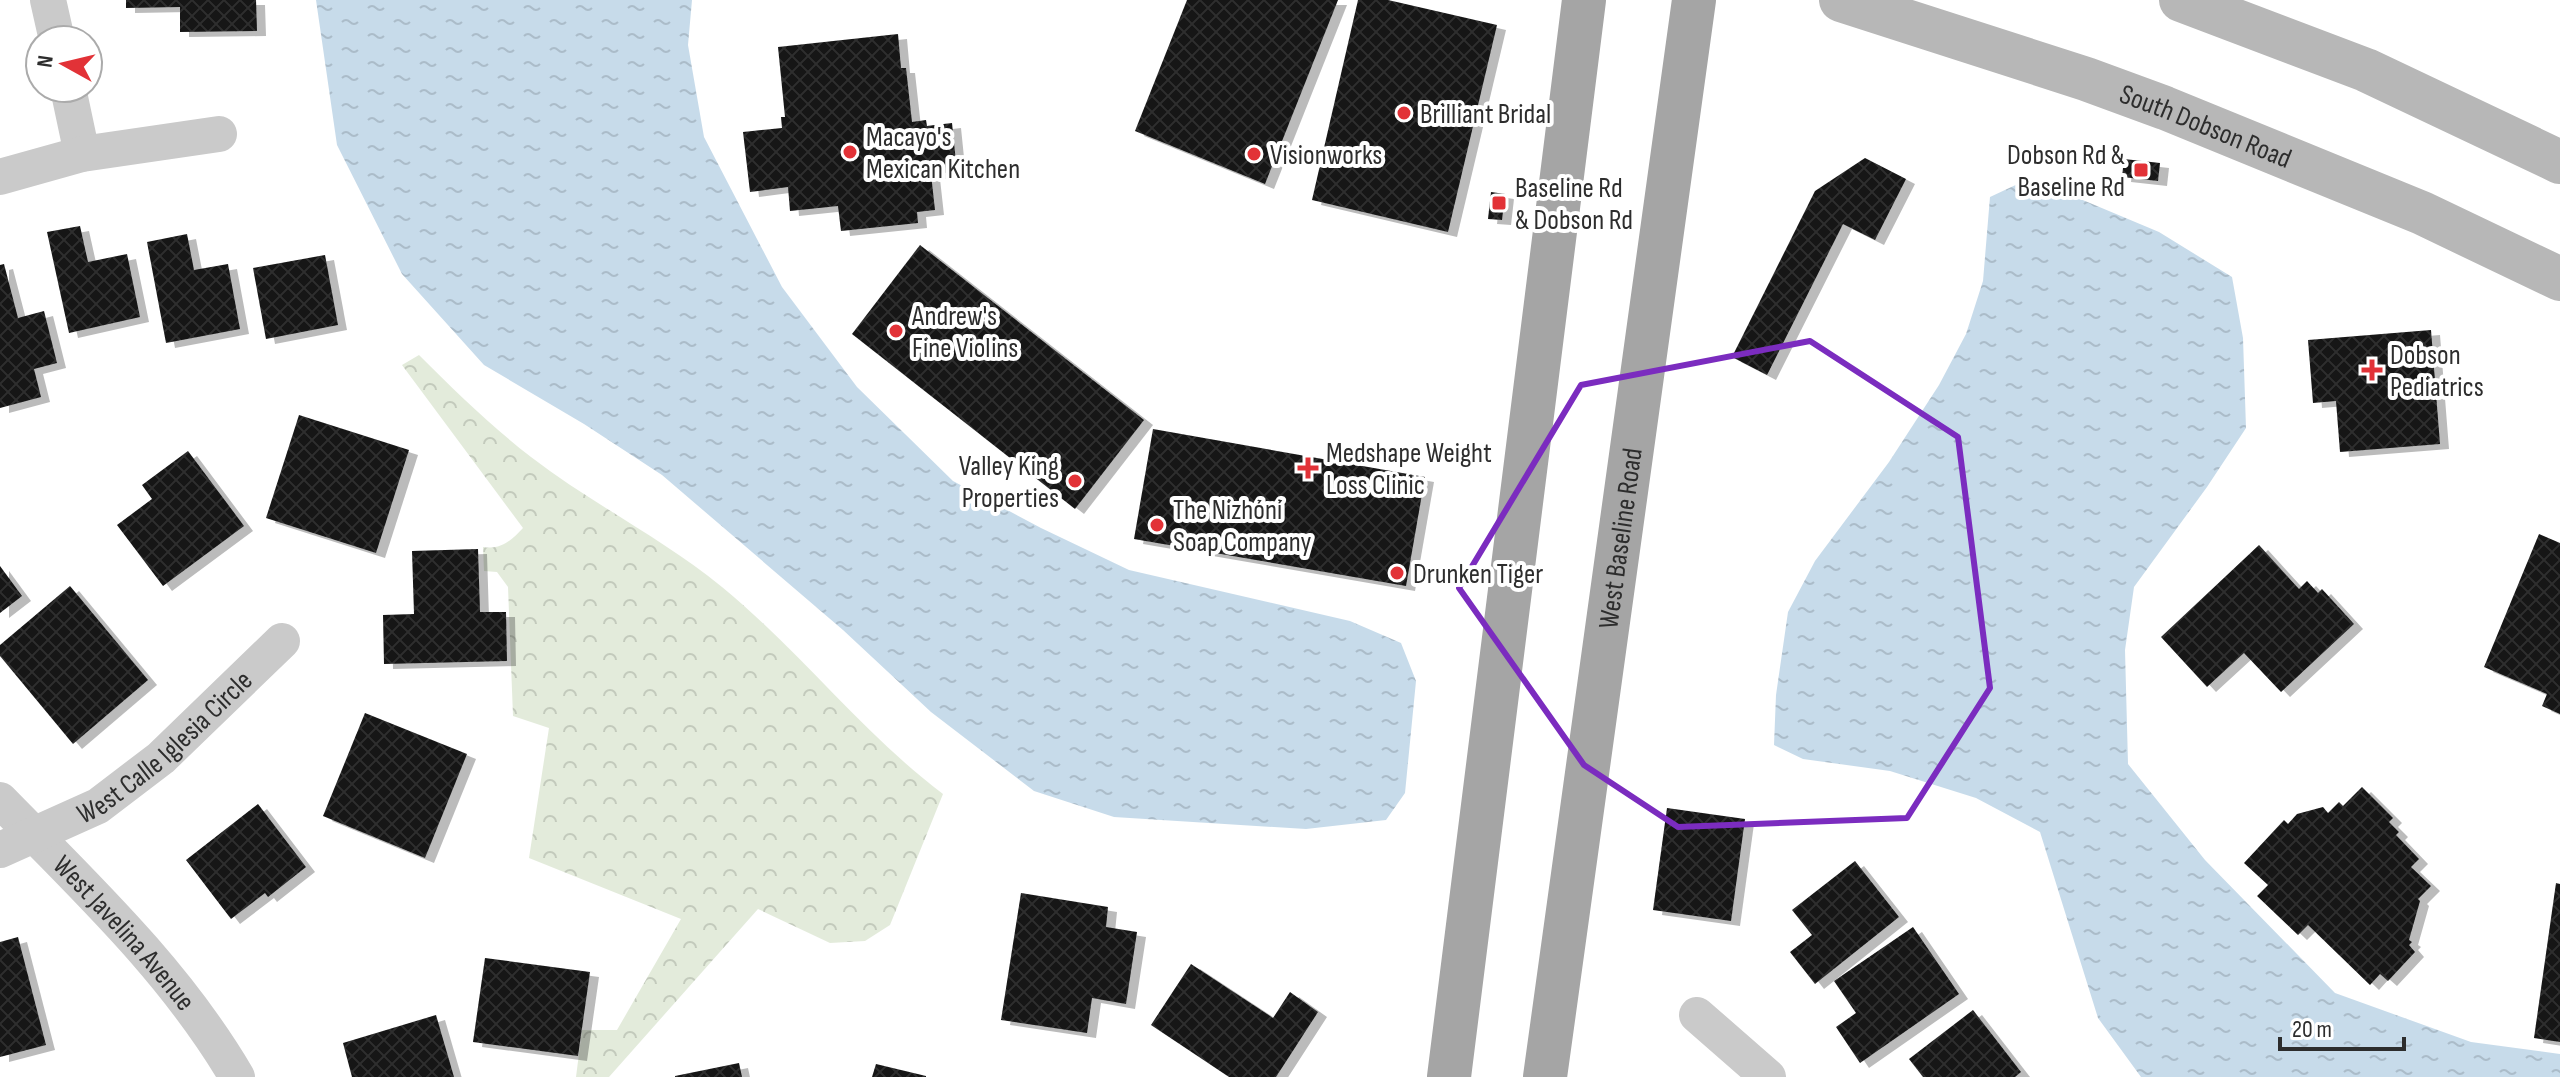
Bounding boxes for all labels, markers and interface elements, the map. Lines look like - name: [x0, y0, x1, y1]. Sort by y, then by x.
- north arrow: [24, 24, 104, 104]
- text: N: [31, 54, 60, 69]
- street label: South Dobson Road: [2115, 78, 2296, 176]
- place label: Brilliant Bridal: [1420, 98, 1551, 131]
- marker: Brilliant Bridal: [1395, 104, 1413, 122]
- place label: Macayo's Mexican Kitchen: [866, 121, 1020, 186]
- place label: Visionworks: [1270, 139, 1382, 172]
- place label: Dobson Rd & Baseline Rd: [2007, 139, 2125, 204]
- marker: Macayo's Mexican Kitchen: [841, 143, 859, 161]
- marker: Visionworks: [1245, 145, 1263, 163]
- marker: Dobson Rd & Baseline Rd: [2132, 161, 2150, 179]
- place label: Baseline Rd & Dobson Rd: [1515, 172, 1633, 237]
- marker: Baseline Rd & Dobson Rd: [1490, 194, 1508, 212]
- place label: Andrew's Fine Violins: [911, 300, 1018, 365]
- marker: Andrew's Fine Violins: [887, 322, 905, 340]
- place label: Dobson Pediatrics: [2390, 339, 2484, 404]
- marker: Dobson Pediatrics: [2361, 359, 2383, 381]
- place label: Medshape Weight Loss Clinic: [1326, 437, 1492, 502]
- street label: West Baseline Road: [1592, 446, 1650, 631]
- place label: Valley King Properties: [959, 450, 1059, 515]
- marker: Medshape Weight Loss Clinic: [1297, 457, 1319, 479]
- marker: Valley King Properties: [1066, 472, 1084, 490]
- place label: The Nizhóní Soap Company: [1173, 494, 1312, 559]
- marker: The Nizhóní Soap Company: [1148, 516, 1166, 534]
- place label: Drunken Tiger: [1413, 558, 1543, 591]
- marker: Drunken Tiger: [1388, 564, 1406, 582]
- street label: West Calle Iglesia Circle: [72, 664, 259, 831]
- street label: West Javelina Avenue: [46, 849, 202, 1017]
- scale bar: [2280, 1001, 2404, 1051]
- text: 20 m: [2292, 1015, 2332, 1044]

